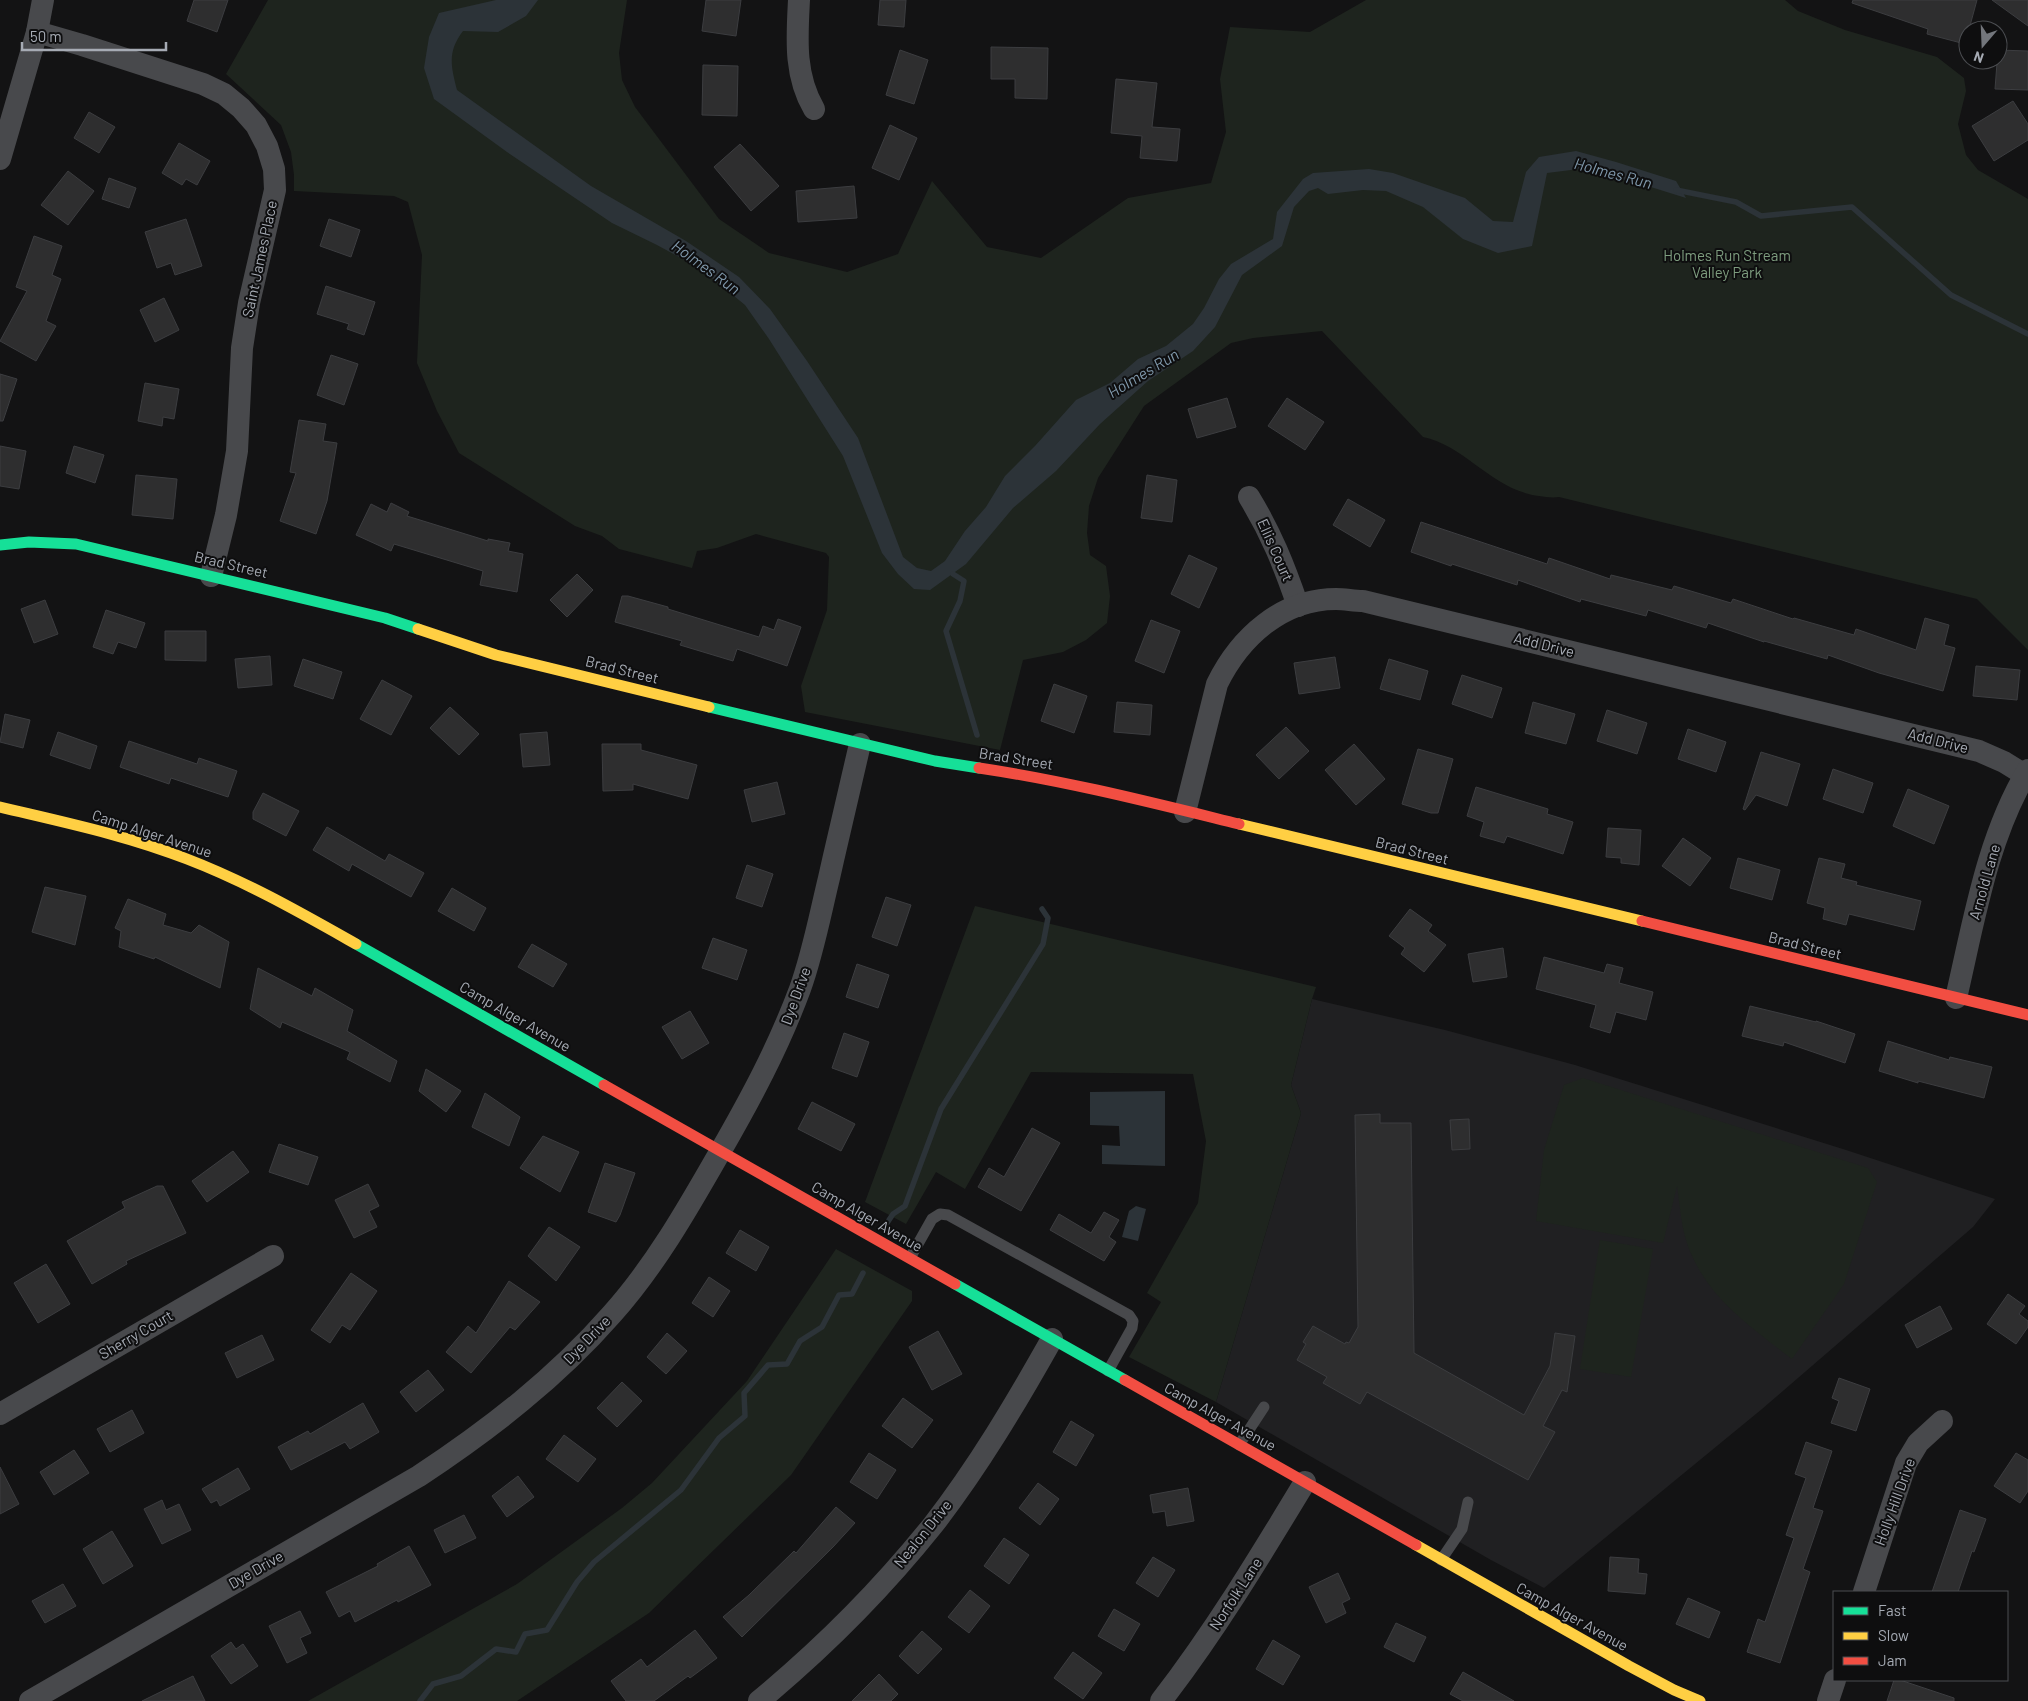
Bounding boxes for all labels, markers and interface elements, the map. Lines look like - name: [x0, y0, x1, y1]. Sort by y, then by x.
- scale bar: [22, 20, 166, 52]
- north arrow: [1958, 20, 2008, 70]
- text: 50 m: [30, 27, 62, 45]
- text: N: [1971, 48, 1986, 67]
- water label: Holmes Run: [1572, 153, 1654, 192]
- street label: Saint James Place: [238, 199, 280, 319]
- water label: Holmes Run: [668, 235, 744, 298]
- park label: Holmes Run Stream Valley Park: [1663, 246, 1791, 281]
- water label: Holmes Run: [1104, 344, 1182, 401]
- street label: Ellis Court: [1254, 516, 1298, 584]
- street label: Brad Street: [193, 547, 270, 581]
- street label: Add Drive: [1512, 628, 1576, 660]
- street label: Brad Street: [584, 651, 661, 687]
- street label: Add Drive: [1906, 724, 1970, 756]
- street label: Brad Street: [978, 743, 1054, 773]
- street label: Camp Alger Avenue: [90, 805, 215, 861]
- street label: Brad Street: [1374, 832, 1451, 868]
- street label: Arnold Lane: [1965, 842, 2003, 921]
- street label: Brad Street: [1767, 927, 1844, 963]
- street label: Dye Drive: [776, 964, 814, 1027]
- street label: Camp Alger Avenue: [457, 977, 574, 1055]
- street label: Camp Alger Avenue: [809, 1177, 926, 1255]
- street label: Sherry Court: [95, 1306, 176, 1363]
- street label: Dye Drive: [559, 1311, 614, 1367]
- street label: Camp Alger Avenue: [1161, 1378, 1280, 1454]
- street label: Holly Hill Drive: [1870, 1455, 1918, 1548]
- street label: Nealon Drive: [889, 1496, 955, 1571]
- street label: Dye Drive: [225, 1546, 286, 1592]
- street label: Norfolk Lane: [1205, 1554, 1265, 1633]
- street label: Camp Alger Avenue: [1513, 1578, 1632, 1654]
- legend: [1833, 1591, 2008, 1681]
- text: Fast: [1878, 1601, 1906, 1619]
- text: Slow: [1878, 1626, 1909, 1644]
- text: Jam: [1878, 1651, 1907, 1669]

